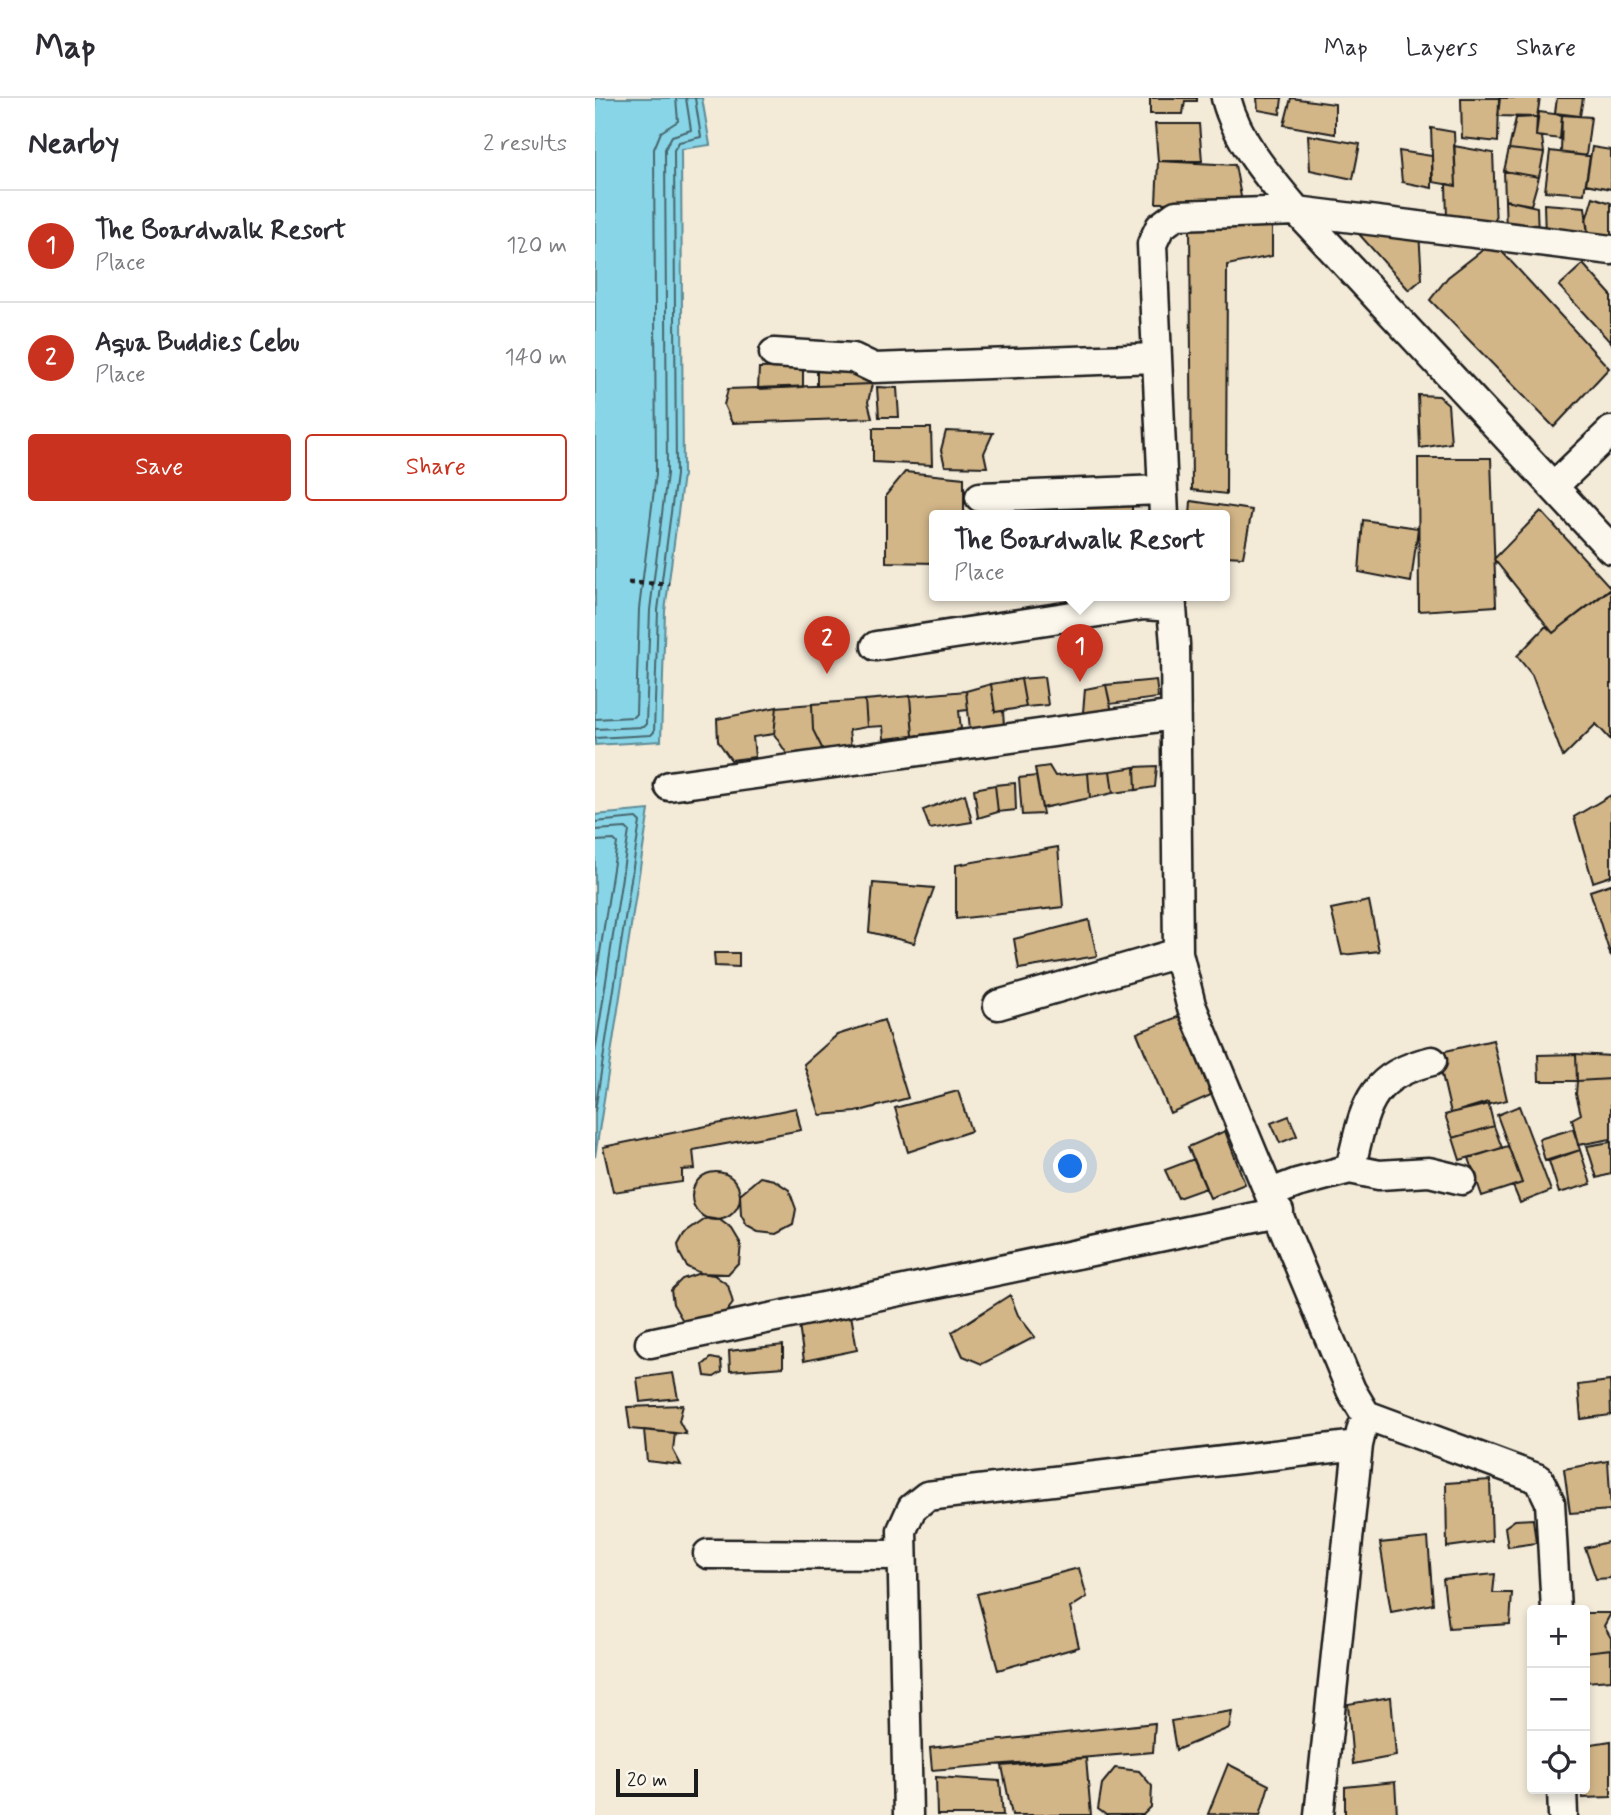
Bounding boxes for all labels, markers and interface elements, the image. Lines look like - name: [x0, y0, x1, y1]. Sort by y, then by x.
- text: Map: [35, 26, 95, 70]
- text: Map: [1324, 33, 1368, 64]
- text: Layers: [1406, 33, 1478, 64]
- text: Share: [1516, 33, 1576, 64]
- text: Nearby: [28, 124, 119, 163]
- text: 2 results: [483, 129, 567, 159]
- text: The Boardwalk Resort: [95, 214, 346, 248]
- text: 1: [46, 231, 56, 261]
- text: 120 m: [506, 231, 567, 261]
- text: Place: [95, 248, 146, 278]
- text: Aqua Buddies Cebu: [95, 326, 300, 360]
- text: 2: [45, 343, 57, 373]
- text: 140 m: [504, 343, 567, 373]
- text: Place: [95, 360, 146, 390]
- button: Save: [28, 434, 291, 501]
- button: Share: [305, 434, 567, 501]
- popup: [929, 510, 1230, 601]
- text: The Boardwalk Resort: [954, 524, 1205, 558]
- text: Place: [954, 558, 1005, 588]
- pin: 2: [804, 616, 850, 674]
- pin: 1: [1057, 624, 1103, 682]
- your location: [1053, 1149, 1087, 1183]
- map controls: [1527, 1605, 1590, 1794]
- button: +: [1527, 1605, 1590, 1668]
- button: −: [1527, 1668, 1590, 1731]
- button: locate: [1527, 1731, 1590, 1794]
- scale bar: [616, 1766, 698, 1798]
- text: 20 m: [627, 1768, 667, 1793]

